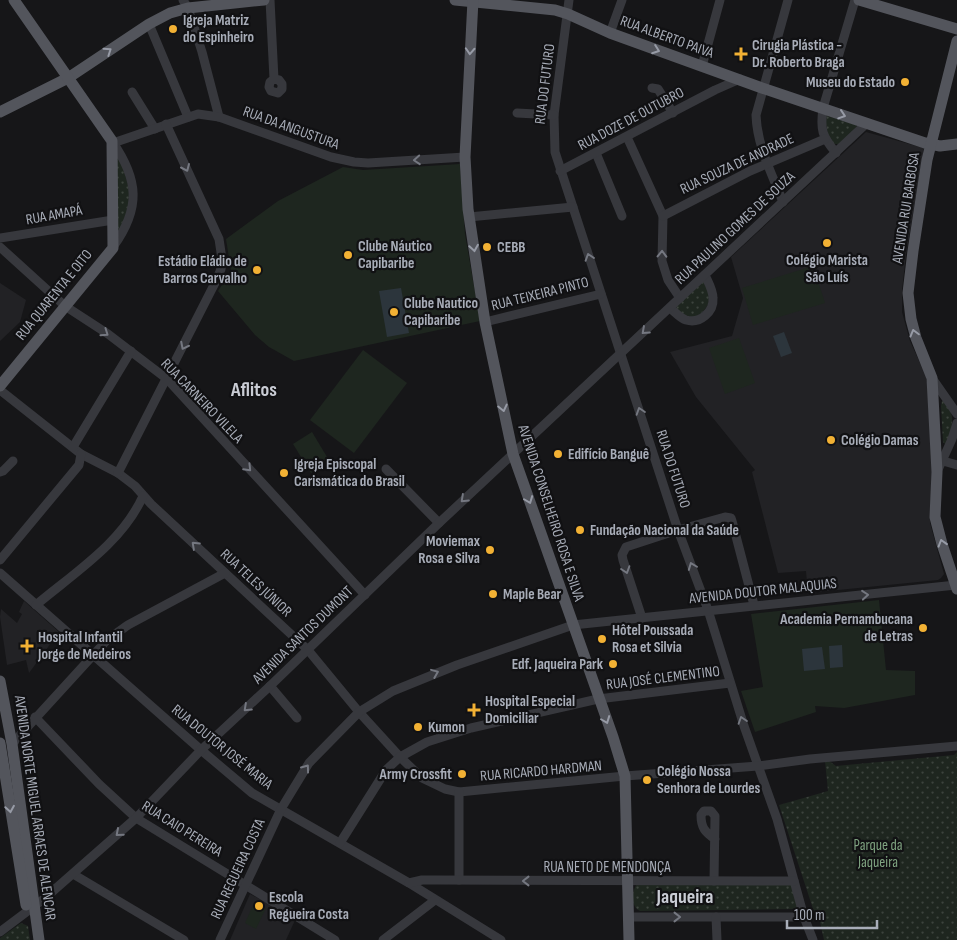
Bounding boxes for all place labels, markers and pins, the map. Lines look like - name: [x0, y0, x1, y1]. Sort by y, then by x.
- place label: Igreja Matriz do Espinheiro: [183, 11, 254, 47]
- marker: Igreja Matriz do Espinheiro: [167, 23, 179, 35]
- place label: Cirugia Plástica - Dr. Roberto Braga: [752, 36, 845, 72]
- marker: Cirugia Plástica - Dr. Roberto Braga: [734, 47, 748, 61]
- place label: Museu do Estado: [806, 73, 895, 92]
- marker: Museu do Estado: [899, 76, 911, 88]
- place label: Clube Náutico Capibaribe: [358, 237, 432, 273]
- marker: Colégio Marista São Luís: [821, 237, 833, 249]
- place label: CEBB: [497, 238, 525, 257]
- marker: CEBB: [481, 241, 493, 253]
- marker: Clube Náutico Capibaribe: [342, 249, 354, 261]
- place label: Colégio Marista São Luís: [786, 251, 868, 287]
- place label: Estádio Eládio de Barros Carvalho: [158, 252, 247, 288]
- marker: Estádio Eládio de Barros Carvalho: [251, 264, 263, 276]
- place label: Clube Nautico Capibaribe: [404, 294, 478, 330]
- marker: Clube Nautico Capibaribe: [388, 306, 400, 318]
- place label: Colégio Damas: [841, 431, 919, 450]
- marker: Colégio Damas: [825, 434, 837, 446]
- place label: Edifício Banguê: [568, 445, 649, 464]
- marker: Edifício Banguê: [552, 448, 564, 460]
- place label: Igreja Episcopal Carismática do Brasil: [294, 455, 405, 491]
- marker: Igreja Episcopal Carismática do Brasil: [278, 467, 290, 479]
- place label: Fundação Nacional da Saúde: [590, 521, 739, 540]
- marker: Fundação Nacional da Saúde: [574, 524, 586, 536]
- place label: Moviemax Rosa e Silva: [418, 532, 481, 568]
- marker: Moviemax Rosa e Silva: [484, 544, 496, 556]
- place label: Maple Bear: [503, 585, 562, 604]
- marker: Maple Bear: [487, 588, 499, 600]
- place label: Academia Pernambucana de Letras: [779, 610, 913, 646]
- place label: Hôtel Poussada Rosa et Silvia: [612, 621, 693, 657]
- marker: Academia Pernambucana de Letras: [917, 622, 929, 634]
- place label: Hospital Infantil Jorge de Medeiros: [37, 628, 131, 664]
- marker: Hôtel Poussada Rosa et Silvia: [596, 633, 608, 645]
- marker: Hospital Infantil Jorge de Medeiros: [20, 639, 34, 653]
- place label: Edf. Jaqueira Park: [512, 655, 604, 674]
- marker: Edf. Jaqueira Park: [607, 658, 619, 670]
- place label: Hospital Especial Domiciliar: [485, 692, 575, 728]
- marker: Hospital Especial Domiciliar: [467, 703, 481, 717]
- place label: Kumon: [428, 718, 465, 737]
- marker: Kumon: [412, 721, 424, 733]
- place label: Colégio Nossa Senhora de Lourdes: [657, 762, 761, 798]
- place label: Army Crossfit: [379, 765, 452, 784]
- marker: Army Crossfit: [456, 768, 468, 780]
- marker: Colégio Nossa Senhora de Lourdes: [641, 774, 653, 786]
- place label: Escola Regueira Costa: [269, 888, 349, 924]
- marker: Escola Regueira Costa: [253, 900, 265, 912]

